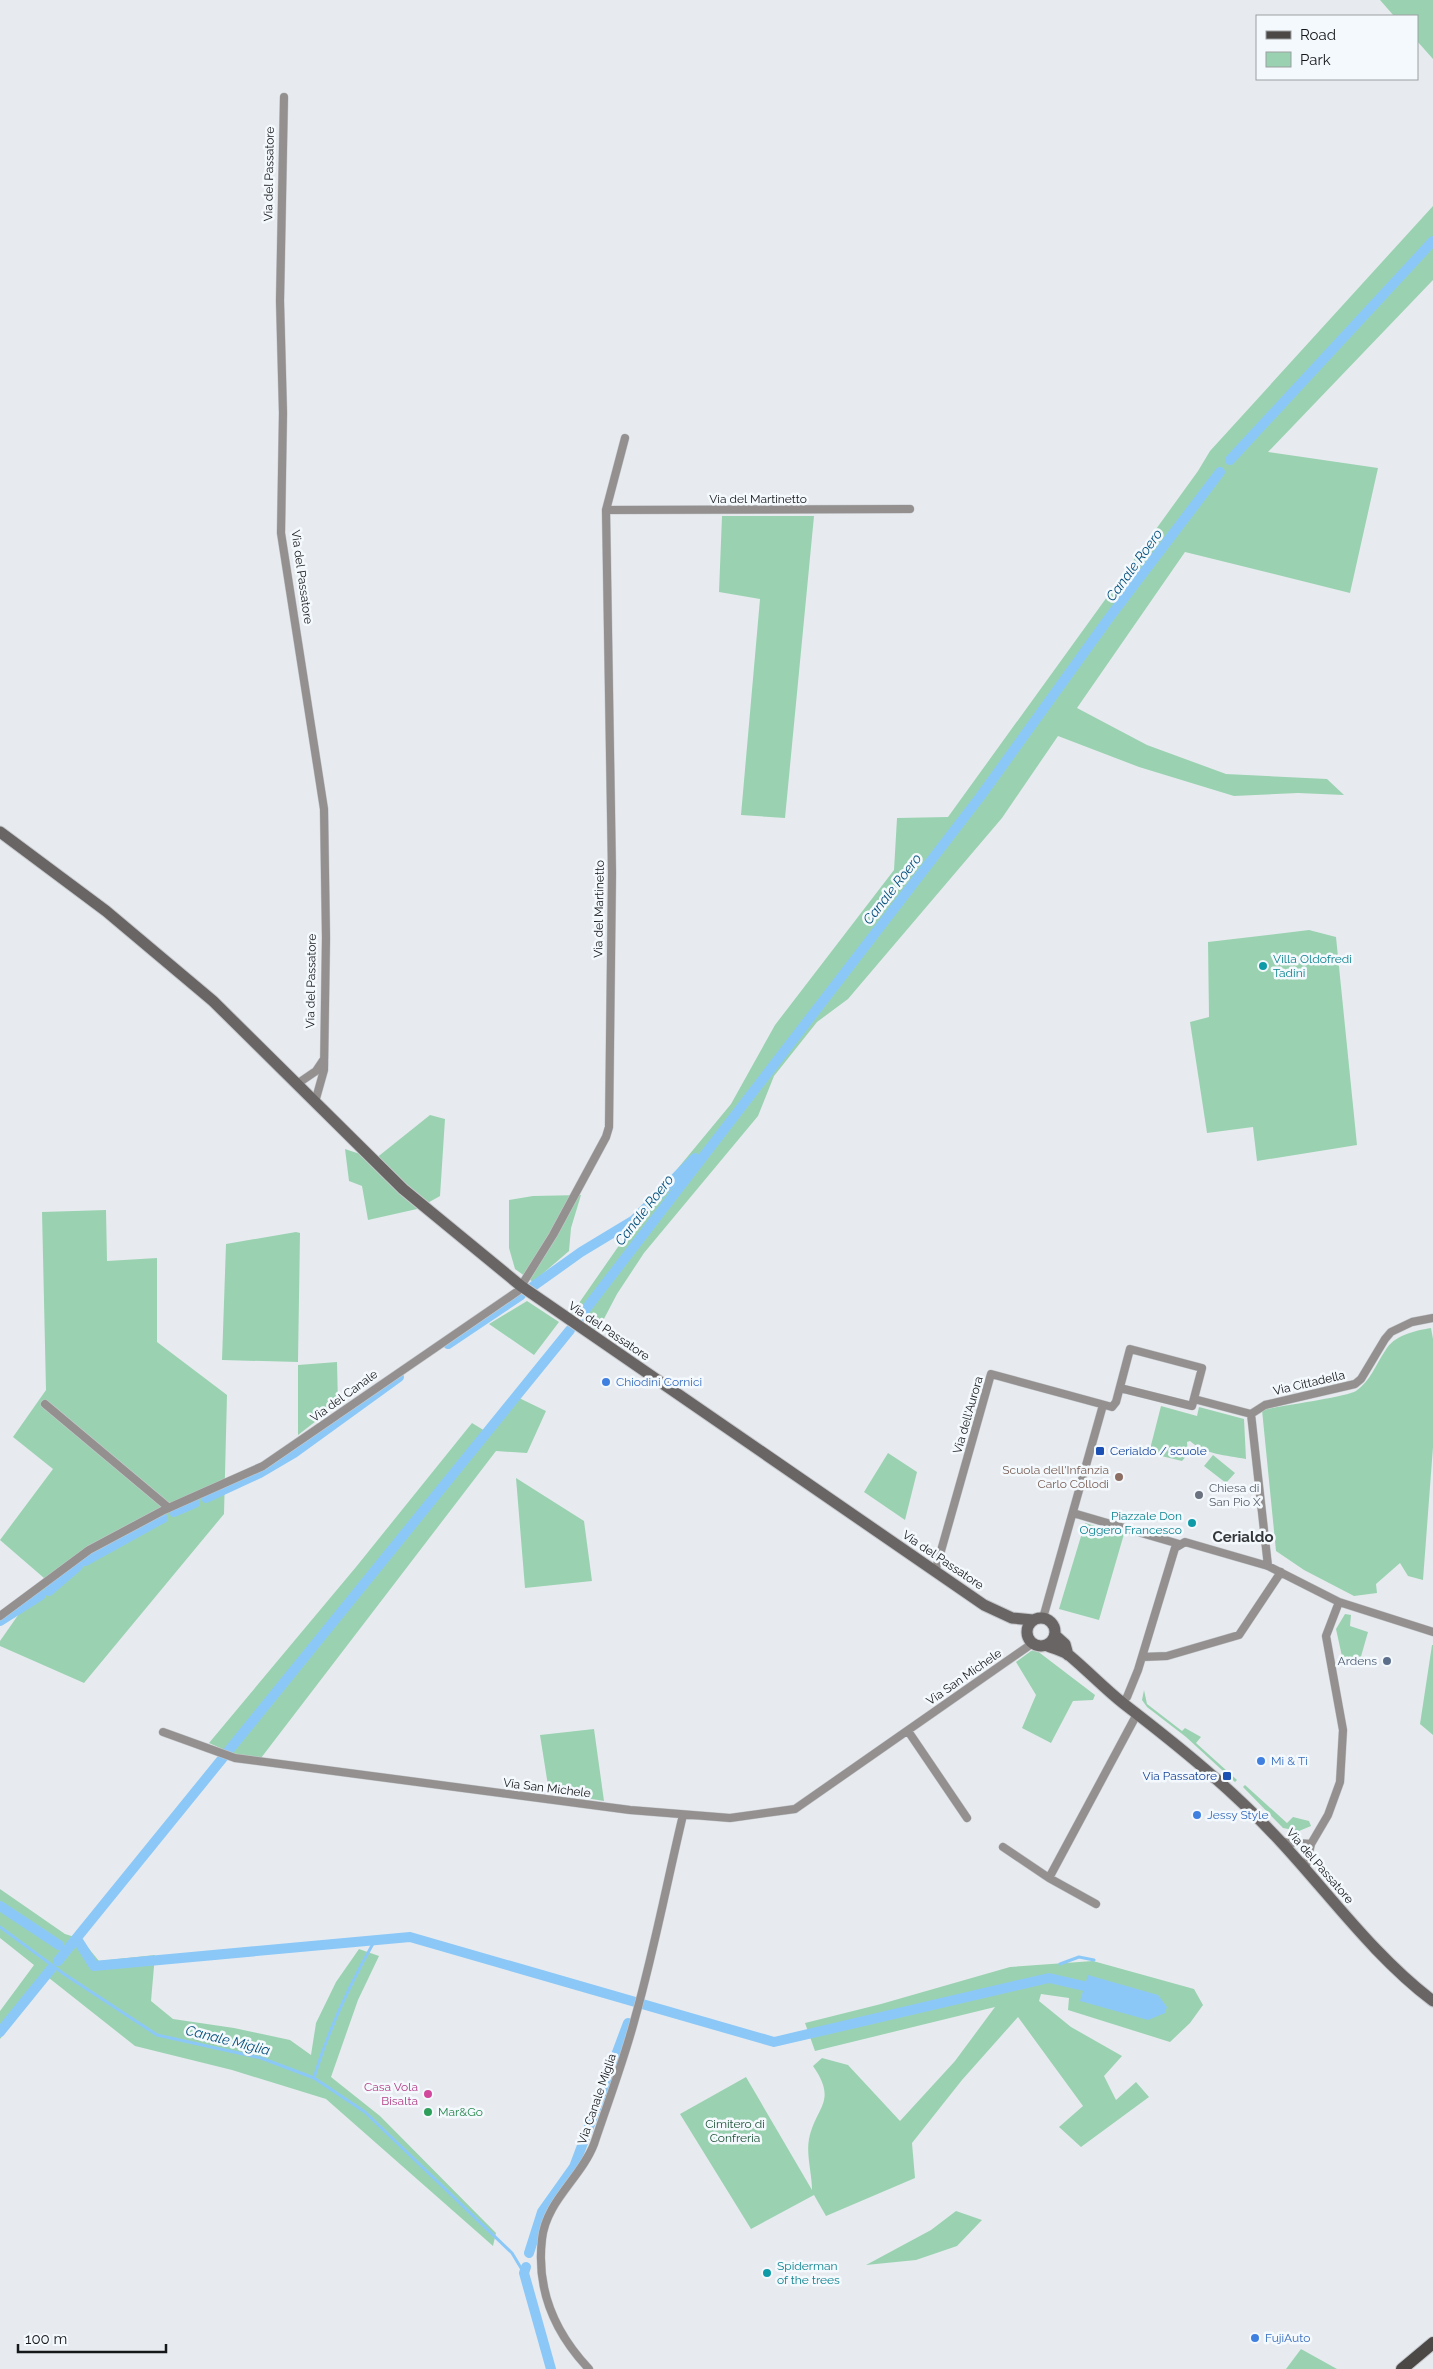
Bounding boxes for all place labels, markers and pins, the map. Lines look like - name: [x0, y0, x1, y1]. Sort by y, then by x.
- place label: Villa Oldofredi Tadini: [1273, 952, 1352, 980]
- marker: Villa Oldofredi Tadini: [1257, 960, 1269, 972]
- place label: Chiodini Cornici: [616, 1375, 702, 1389]
- marker: Chiodini Cornici: [600, 1376, 612, 1388]
- place label: Cerialdo / scuole: [1110, 1444, 1207, 1458]
- marker: Cerialdo / scuole: [1094, 1445, 1106, 1457]
- place label: Scuola dell'Infanzia Carlo Collodi: [1002, 1463, 1109, 1491]
- marker: Scuola dell'Infanzia Carlo Collodi: [1113, 1471, 1125, 1483]
- place label: Chiesa di San Pio X: [1209, 1481, 1261, 1509]
- marker: Chiesa di San Pio X: [1193, 1489, 1205, 1501]
- place label: Piazzale Don Oggero Francesco: [1080, 1509, 1182, 1537]
- marker: Piazzale Don Oggero Francesco: [1186, 1517, 1198, 1529]
- place label: Ardens: [1338, 1654, 1377, 1668]
- marker: Ardens: [1381, 1655, 1393, 1667]
- place label: Mi & Ti: [1271, 1754, 1308, 1768]
- marker: Mi & Ti: [1255, 1755, 1267, 1767]
- place label: Via Passatore: [1142, 1769, 1217, 1783]
- marker: Via Passatore: [1221, 1770, 1233, 1782]
- place label: Jessy Style: [1207, 1808, 1268, 1822]
- marker: Jessy Style: [1191, 1809, 1203, 1821]
- place label: Casa Vola Bisalta: [364, 2080, 418, 2108]
- marker: Casa Vola Bisalta: [422, 2088, 434, 2100]
- place label: Mar&Go: [438, 2105, 483, 2119]
- marker: Mar&Go: [422, 2106, 434, 2118]
- place label: Spiderman of the trees: [777, 2259, 840, 2287]
- marker: Spiderman of the trees: [761, 2267, 773, 2279]
- place label: FujiAuto: [1265, 2331, 1310, 2345]
- marker: FujiAuto: [1249, 2332, 1261, 2344]

